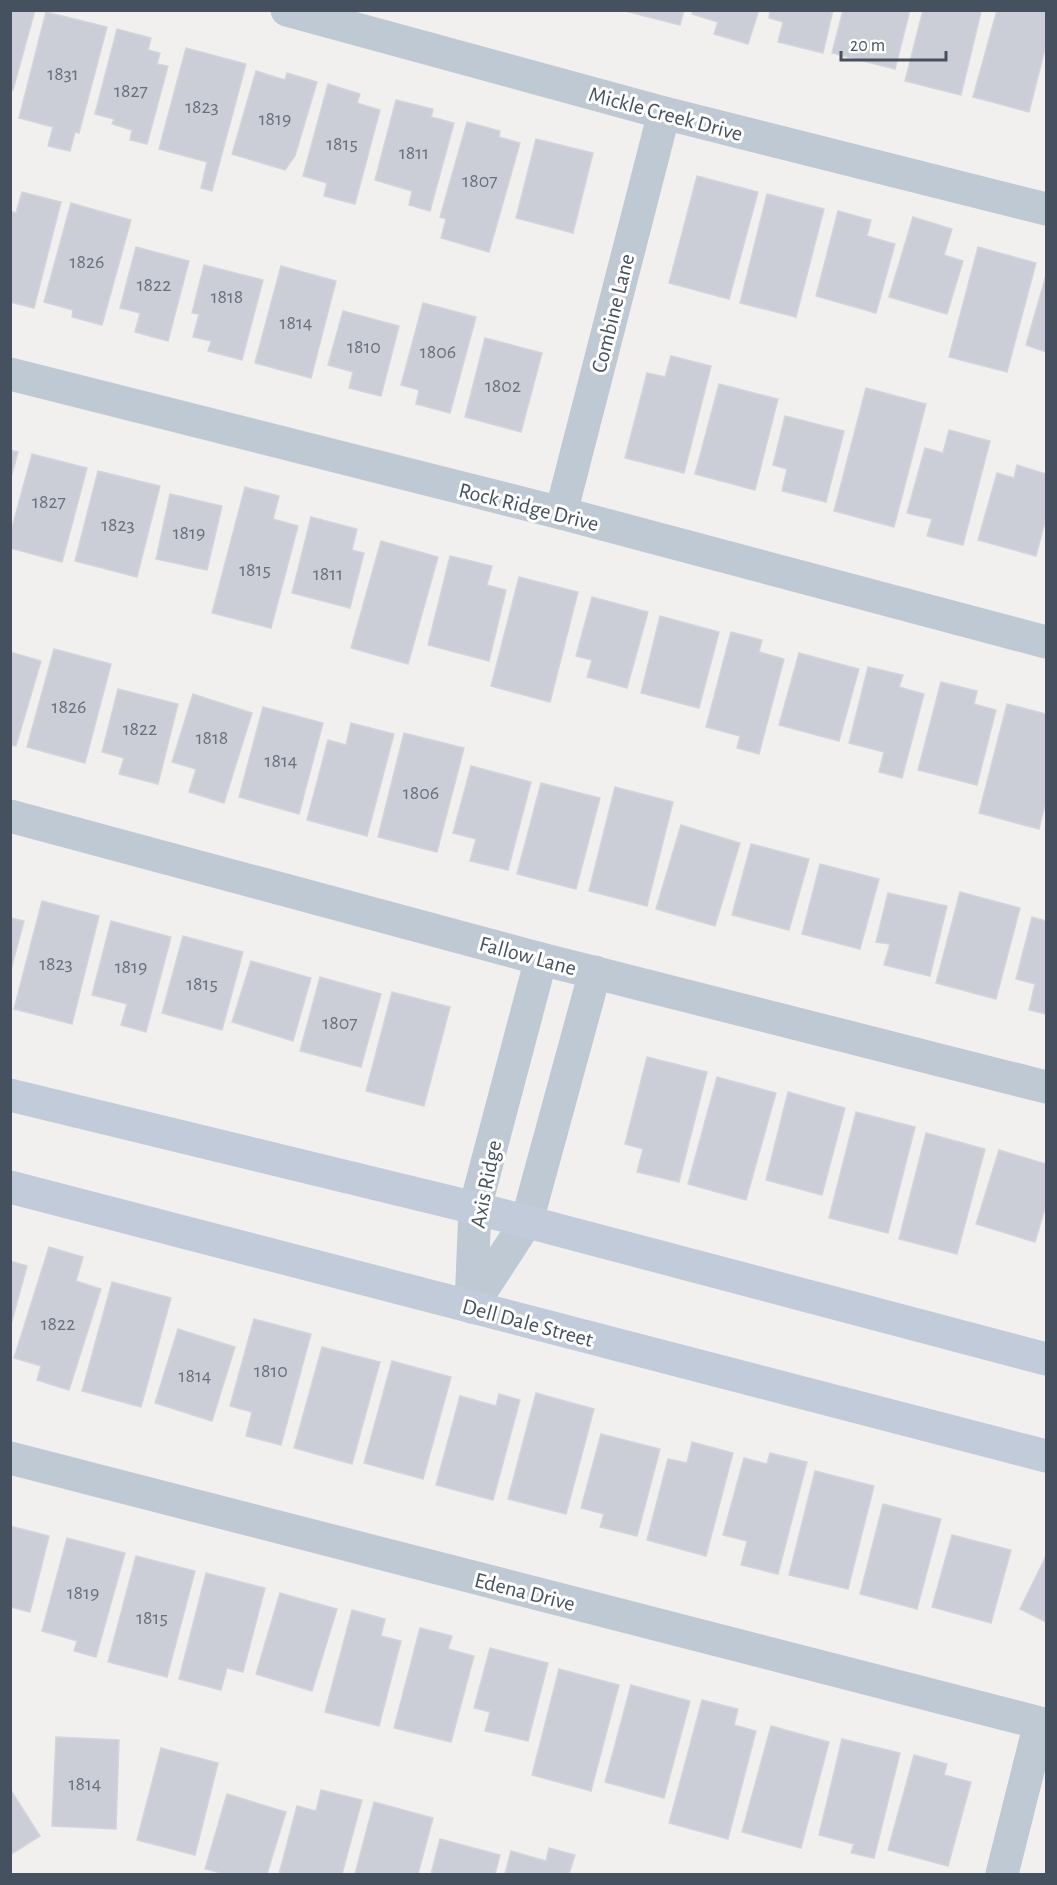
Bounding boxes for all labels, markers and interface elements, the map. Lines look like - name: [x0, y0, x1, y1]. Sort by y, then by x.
- scale bar: [841, 24, 946, 62]
- text: 20 m: [850, 37, 885, 55]
- house number: 1831: [47, 64, 79, 84]
- house number: 1827: [114, 81, 148, 101]
- street label: Mickle Creek Drive: [586, 83, 745, 145]
- house number: 1823: [185, 97, 219, 117]
- house number: 1819: [259, 109, 291, 129]
- house number: 1815: [326, 134, 358, 154]
- house number: 1811: [399, 143, 429, 163]
- house number: 1807: [462, 171, 498, 191]
- house number: 1826: [70, 252, 104, 272]
- street label: Combine Lane: [588, 252, 638, 375]
- house number: 1822: [137, 275, 171, 295]
- house number: 1818: [211, 287, 243, 307]
- house number: 1814: [280, 313, 312, 333]
- house number: 1810: [347, 337, 381, 357]
- house number: 1806: [420, 342, 456, 362]
- house number: 1802: [485, 376, 521, 396]
- street label: Rock Ridge Drive: [456, 479, 601, 535]
- house number: 1827: [32, 492, 66, 512]
- house number: 1823: [101, 515, 135, 535]
- house number: 1819: [173, 523, 205, 543]
- house number: 1815: [239, 560, 271, 580]
- house number: 1811: [313, 564, 343, 584]
- house number: 1826: [52, 697, 86, 717]
- house number: 1822: [123, 719, 157, 739]
- house number: 1818: [196, 728, 228, 748]
- house number: 1814: [265, 751, 297, 771]
- house number: 1806: [403, 783, 439, 803]
- street label: Fallow Lane: [477, 932, 579, 979]
- house number: 1823: [39, 954, 73, 974]
- house number: 1819: [115, 957, 147, 977]
- house number: 1815: [186, 974, 218, 994]
- house number: 1807: [322, 1013, 358, 1033]
- street label: Axis Ridge: [467, 1138, 505, 1230]
- street label: Dell Dale Street: [460, 1295, 595, 1351]
- house number: 1822: [41, 1314, 75, 1334]
- house number: 1810: [254, 1361, 288, 1381]
- house number: 1814: [179, 1366, 211, 1386]
- street label: Edena Drive: [472, 1569, 577, 1615]
- house number: 1819: [67, 1583, 99, 1603]
- house number: 1815: [136, 1608, 168, 1628]
- house number: 1814: [69, 1774, 101, 1794]

